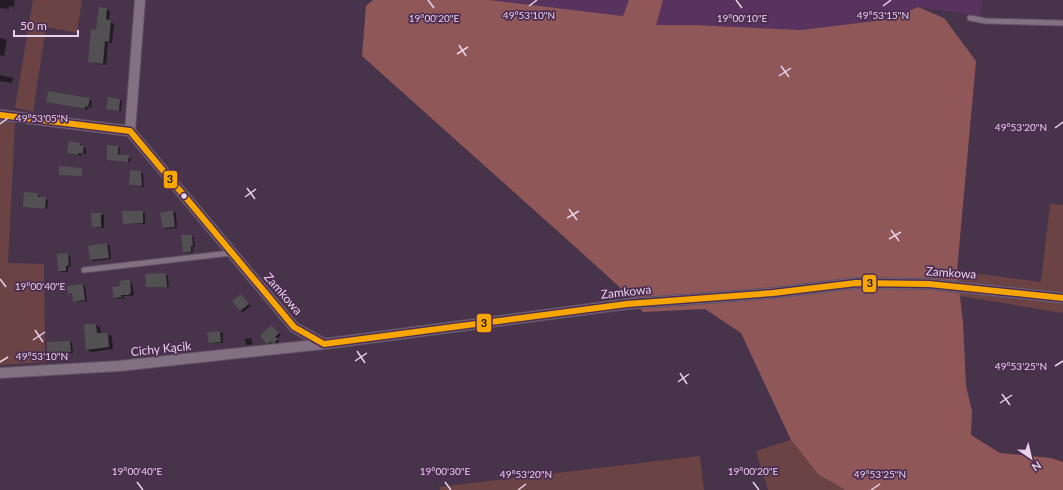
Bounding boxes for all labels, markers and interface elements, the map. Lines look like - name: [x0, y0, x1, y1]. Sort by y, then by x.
- text: 49°53'10"N: [503, 9, 555, 21]
- text: 49°53'15"N: [857, 9, 909, 21]
- scale bar: [14, 12, 78, 38]
- text: 19°00'20"E: [409, 12, 459, 24]
- text: 19°00'10"E: [717, 12, 767, 24]
- text: 50 m: [20, 18, 47, 33]
- text: 49°53'05"N: [16, 112, 68, 124]
- text: 49°53'20"N: [995, 121, 1047, 133]
- line badge: 3: [163, 170, 178, 189]
- text: 3: [167, 172, 173, 185]
- unlabelled marker: [179, 191, 189, 201]
- street label: Zamkowa: [925, 263, 977, 282]
- street label: Zamkowa: [261, 270, 306, 318]
- line badge: 3: [862, 274, 877, 293]
- text: 3: [867, 276, 873, 289]
- text: 19°00'40"E: [15, 280, 65, 292]
- street label: Zamkowa: [600, 281, 652, 302]
- line badge: 3: [476, 313, 492, 333]
- text: 3: [481, 316, 487, 329]
- street label: Cichy Kącik: [130, 338, 193, 359]
- text: 49°53'10"N: [16, 350, 68, 362]
- text: 49°53'25"N: [995, 360, 1047, 372]
- north arrow: [1011, 438, 1051, 478]
- text: N: [1030, 459, 1044, 474]
- text: 19°00'40"E: [112, 465, 162, 477]
- text: 19°00'30"E: [420, 465, 470, 477]
- text: 19°00'20"E: [728, 465, 778, 477]
- text: 49°53'20"N: [500, 468, 552, 480]
- text: 49°53'25"N: [854, 468, 906, 480]

